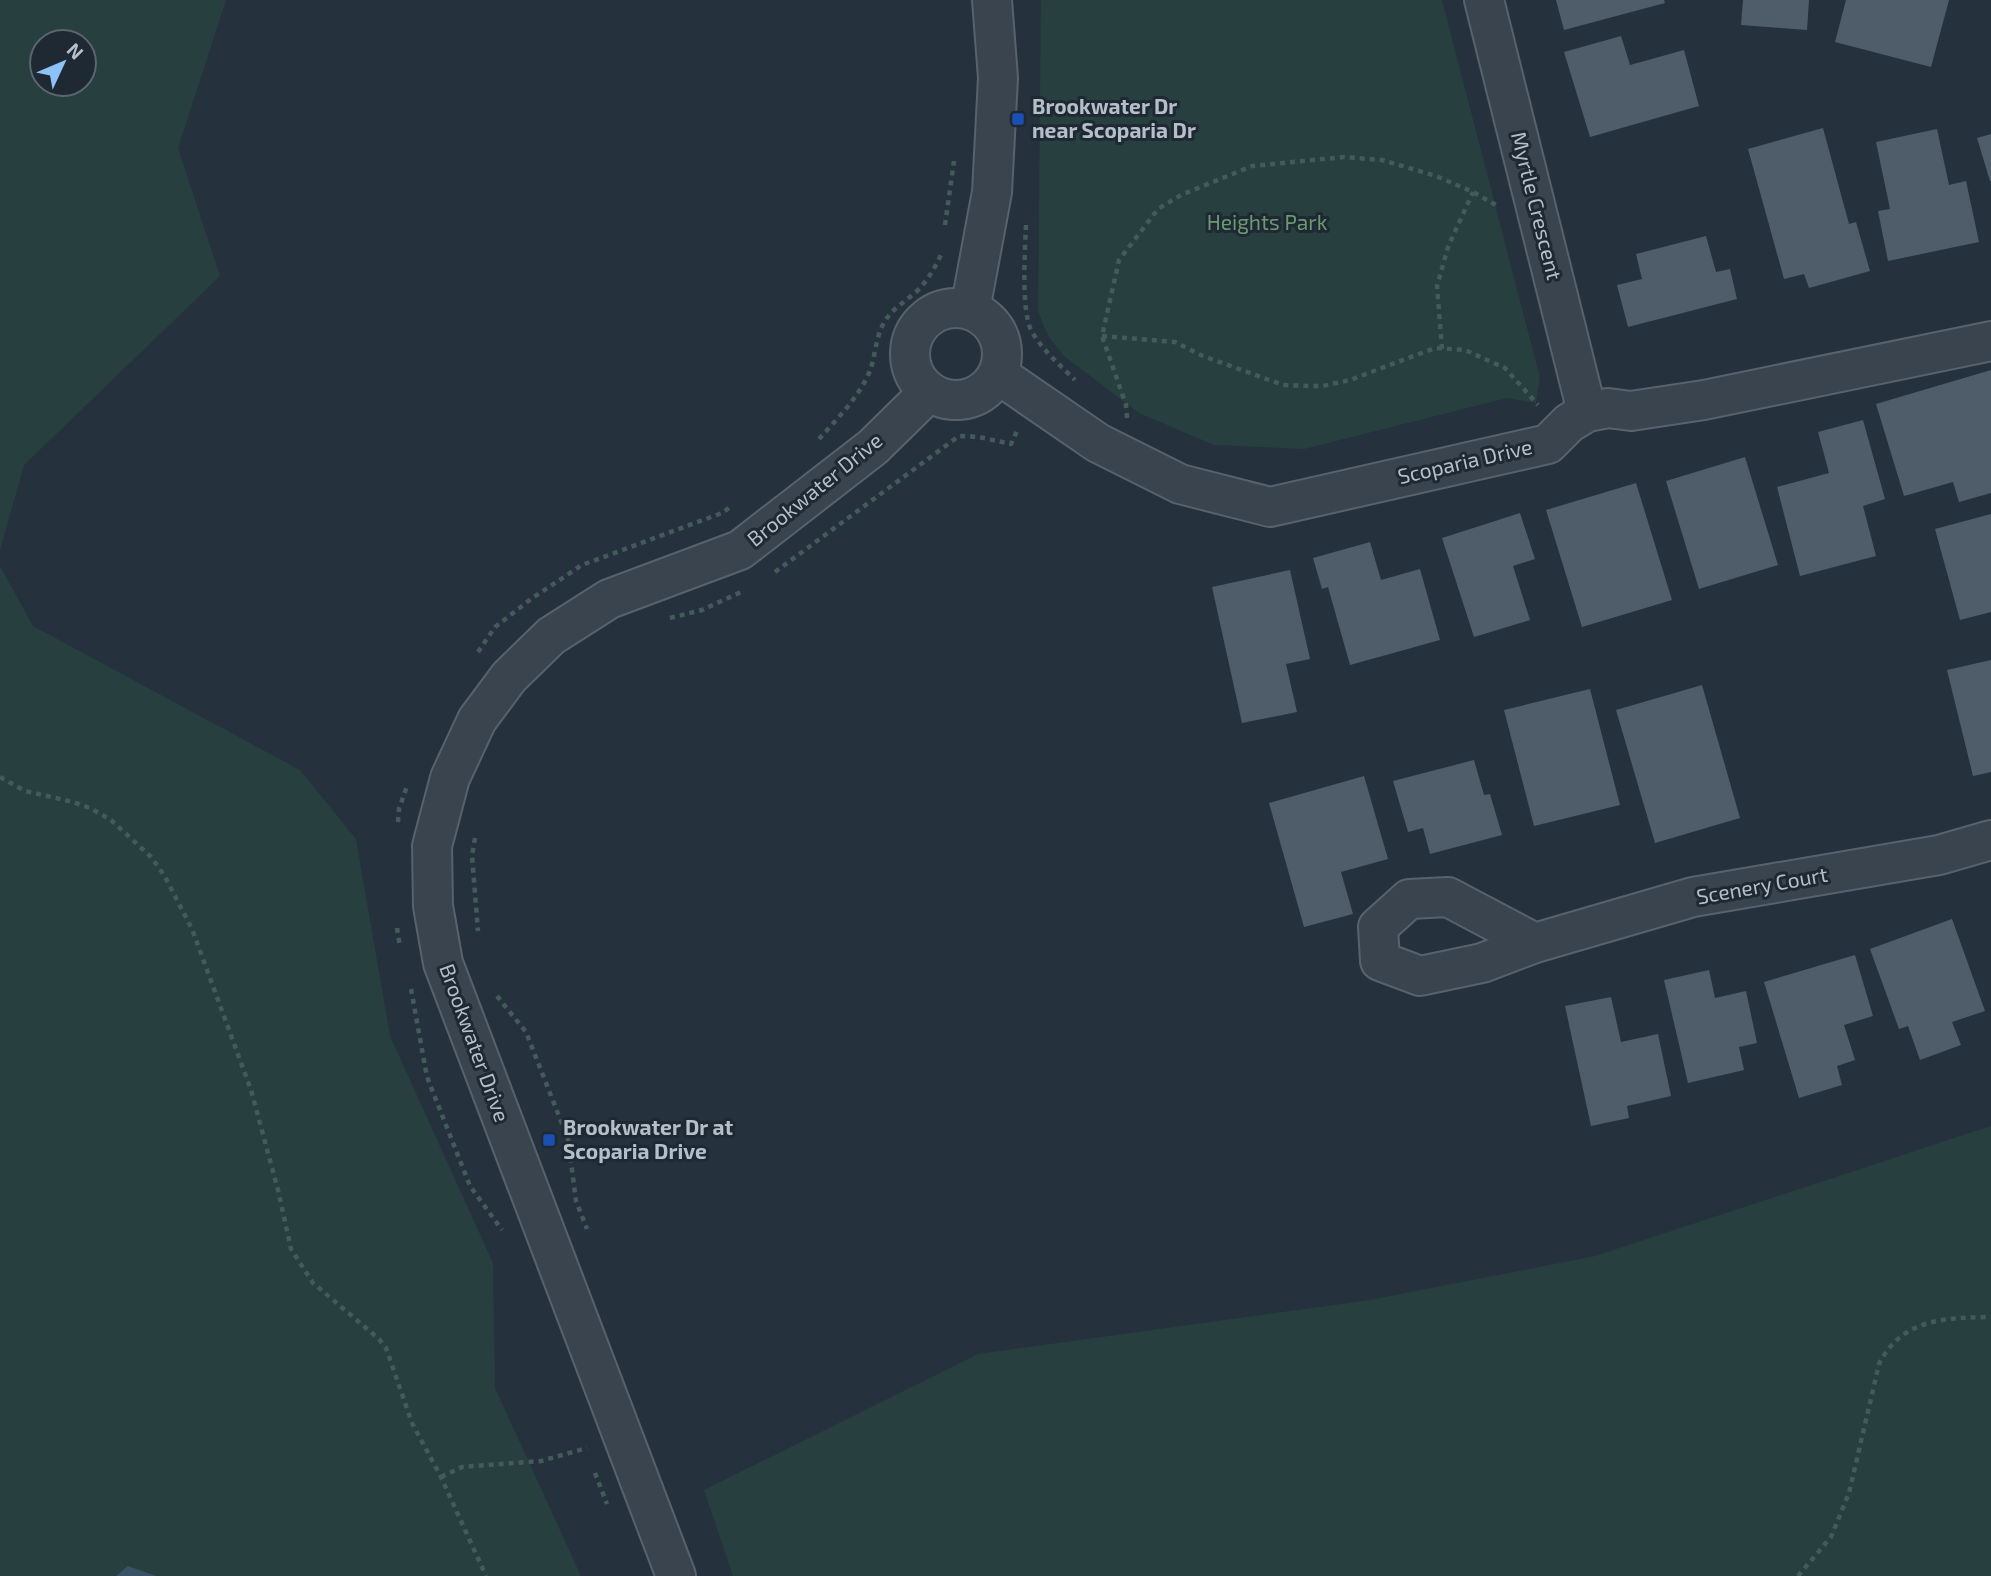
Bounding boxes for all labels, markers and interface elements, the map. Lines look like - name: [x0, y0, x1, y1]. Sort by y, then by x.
- north arrow: [28, 28, 98, 98]
- text: N: [63, 38, 89, 64]
- place label: Brookwater Dr near Scoparia Dr: [1032, 93, 1196, 142]
- marker: Brookwater Dr near Scoparia Dr: [1010, 111, 1026, 127]
- street label: Myrtle Crescent: [1507, 129, 1568, 282]
- park label: Heights Park: [1207, 209, 1328, 234]
- street label: Brookwater Drive: [742, 427, 887, 551]
- street label: Scoparia Drive: [1395, 433, 1534, 488]
- street label: Scenery Court: [1694, 861, 1829, 908]
- street label: Brookwater Drive: [435, 960, 516, 1125]
- place label: Brookwater Dr at Scoparia Drive: [563, 1114, 733, 1163]
- marker: Brookwater Dr at Scoparia Drive: [541, 1132, 557, 1148]

